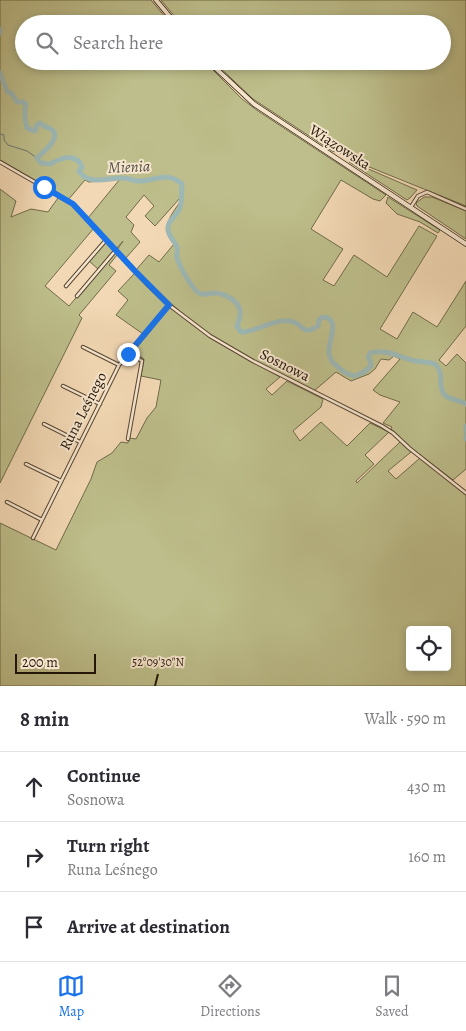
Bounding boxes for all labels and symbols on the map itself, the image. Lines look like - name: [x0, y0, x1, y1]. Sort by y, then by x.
- street label: Wiązowska: [305, 119, 375, 174]
- water label: Mienia: [107, 155, 151, 179]
- route start: [33, 176, 56, 199]
- route end: [117, 343, 140, 366]
- street label: Sosnowa: [256, 344, 314, 386]
- street label: Runa Leśnego: [55, 369, 111, 453]
- scale bar: [15, 651, 96, 674]
- text: 52°09'30"N: [132, 654, 184, 670]

